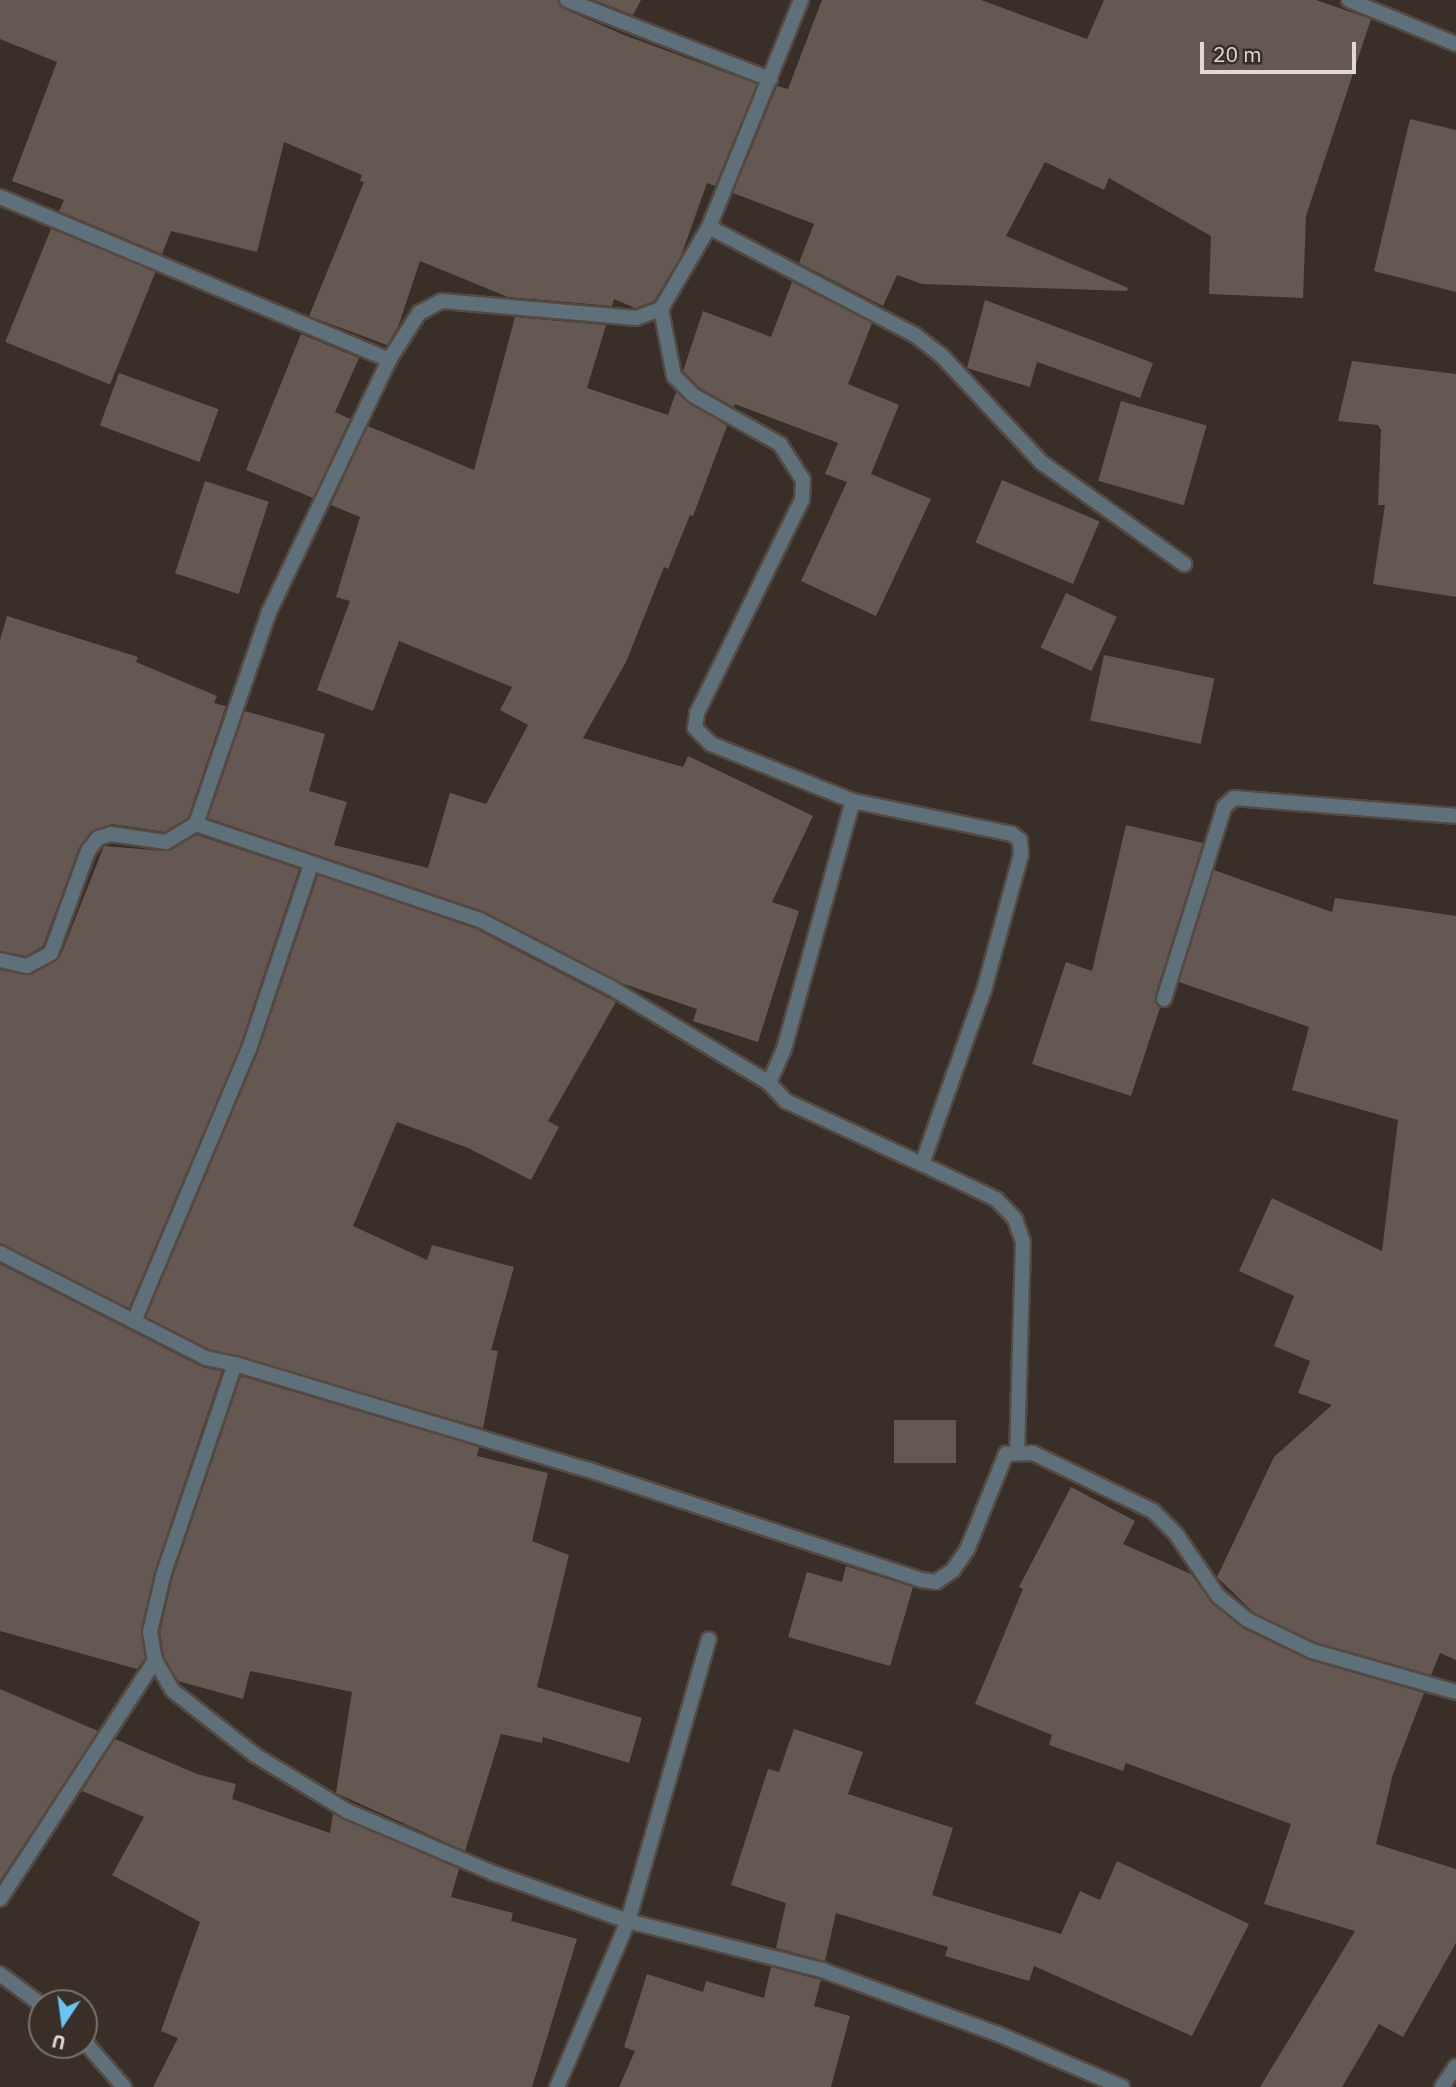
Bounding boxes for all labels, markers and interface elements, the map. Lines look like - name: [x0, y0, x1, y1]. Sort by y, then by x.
- scale bar: [1204, 28, 1360, 72]
- text: 20 m: [1213, 40, 1262, 68]
- north arrow: [28, 1989, 98, 2059]
- text: U: [50, 2029, 68, 2056]

